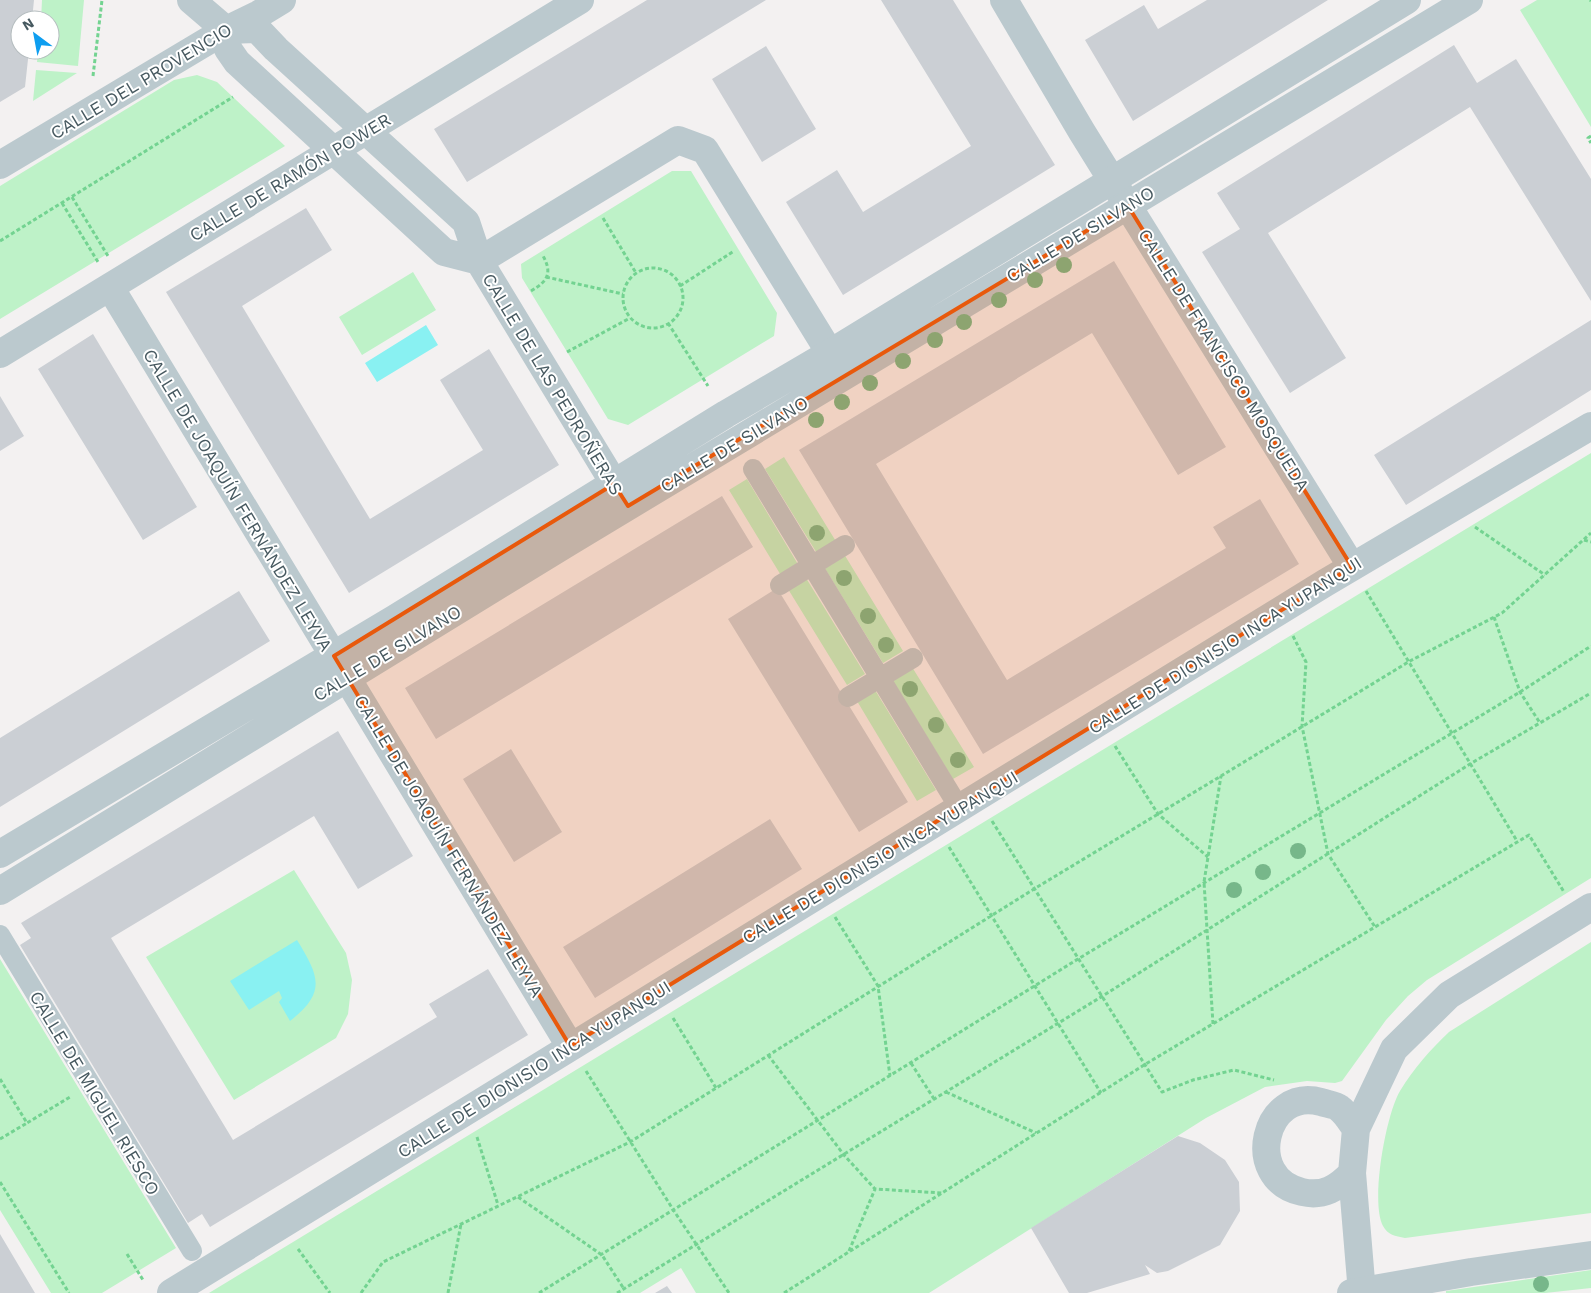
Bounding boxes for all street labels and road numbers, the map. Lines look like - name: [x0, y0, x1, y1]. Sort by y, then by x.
- street label: CALLE DEL PROVENCIO: [47, 18, 235, 144]
- street label: CALLE DE RAMÓN POWER: [186, 108, 394, 246]
- street label: CALLE DE SILVANO: [1002, 182, 1158, 286]
- street label: CALLE DE FRANCISCO MOSQUEDA: [1134, 225, 1314, 495]
- street label: CALLE DE LAS PEDROÑERAS: [478, 269, 628, 499]
- street label: CALLE DE JOAQUÍN FERNÁNDEZ LEYVA: [139, 345, 337, 655]
- street label: CALLE DE SILVANO: [656, 392, 812, 496]
- street label: CALLE DE DIONISIO INCA YUPANQUI: [1085, 552, 1365, 738]
- street label: CALLE DE SILVANO: [309, 601, 465, 705]
- street label: CALLE DE JOAQUÍN FERNÁNDEZ LEYVA: [350, 691, 548, 1001]
- street label: CALLE DE DIONISIO INCA YUPANQUI: [738, 766, 1022, 948]
- street label: CALLE DE DIONISIO INCA YUPANQUI: [394, 976, 674, 1162]
- street label: CALLE DE MIGUEL RIESCO: [26, 987, 164, 1199]

